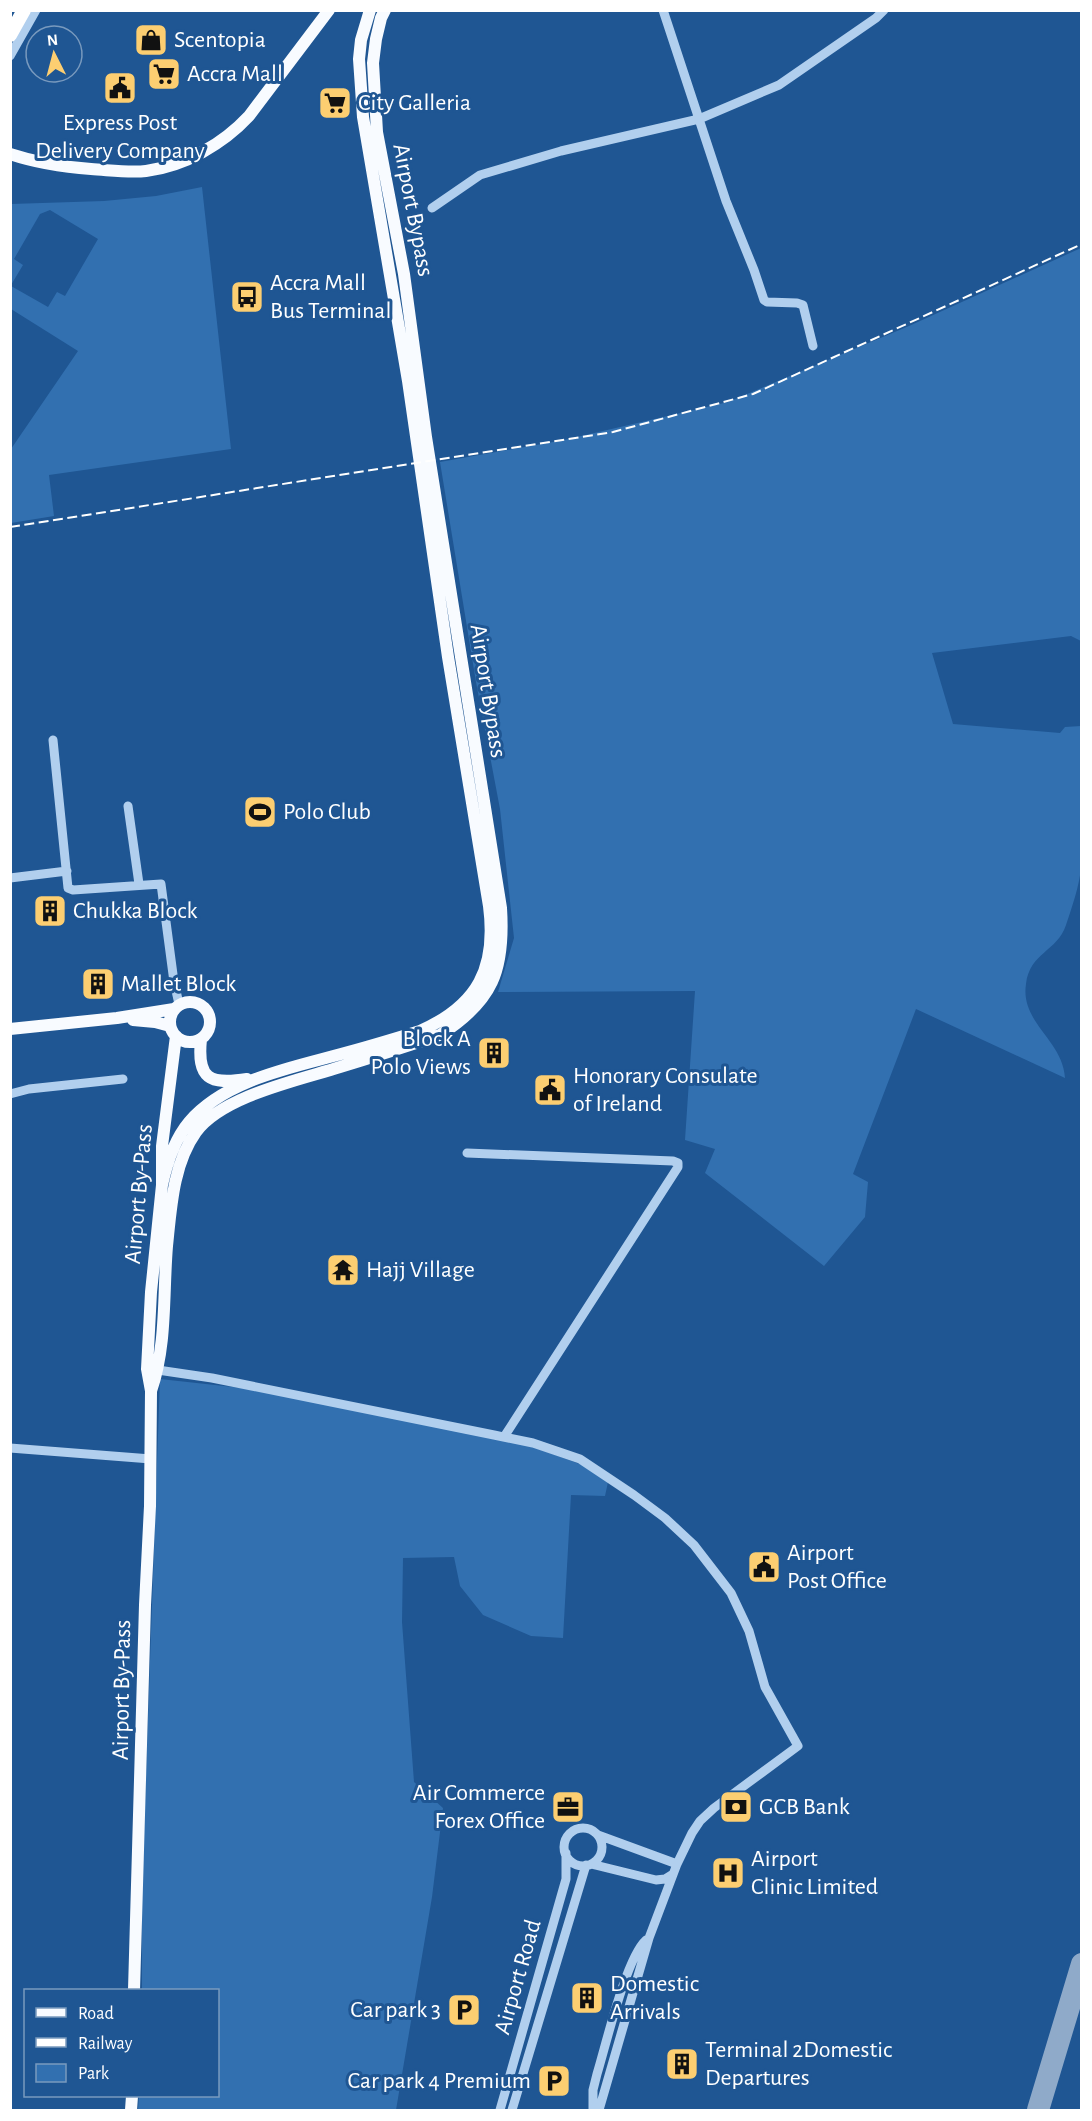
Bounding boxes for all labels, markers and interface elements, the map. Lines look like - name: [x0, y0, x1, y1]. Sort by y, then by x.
- shop icon: Scentopia: [133, 22, 169, 58]
- north arrow: [24, 24, 84, 84]
- place label: Scentopia: [174, 28, 266, 52]
- text: N: [46, 32, 59, 49]
- supermarket icon: Accra Mall: [146, 56, 182, 92]
- place label: Accra Mall: [187, 62, 283, 86]
- public building icon: Express Post Delivery Company: [102, 70, 138, 106]
- supermarket icon: City Galleria: [317, 85, 353, 121]
- place label: City Galleria: [358, 91, 471, 115]
- place label: Express Post Delivery Company: [35, 111, 205, 163]
- street label: Airport Bypass: [388, 142, 438, 278]
- place label: Accra Mall Bus Terminal: [270, 271, 391, 323]
- bus stop icon: Accra Mall Bus Terminal: [229, 279, 265, 315]
- street label: Airport Bypass: [466, 623, 510, 759]
- sports icon: Polo Club: [242, 794, 278, 830]
- place label: Polo Club: [283, 800, 371, 824]
- building icon: Chukka Block: [32, 893, 68, 929]
- place label: Chukka Block: [73, 899, 197, 923]
- building icon: Mallet Block: [80, 966, 116, 1002]
- place label: Mallet Block: [121, 972, 236, 996]
- place label: Block A Polo Views: [371, 1027, 471, 1079]
- building icon: Block A Polo Views: [476, 1035, 512, 1071]
- place label: Honorary Consulate of Ireland: [573, 1064, 757, 1116]
- public building icon: Honorary Consulate of Ireland: [532, 1072, 568, 1108]
- street label: Airport By-Pass: [121, 1123, 157, 1265]
- temple icon: Hajj Village: [325, 1252, 361, 1288]
- place label: Hajj Village: [366, 1258, 475, 1282]
- place label: Airport Post Office: [787, 1541, 887, 1593]
- public building icon: Airport Post Office: [746, 1549, 782, 1585]
- street label: Airport By-Pass: [109, 1620, 135, 1760]
- place label: Air Commerce Forex Office: [413, 1781, 545, 1833]
- office icon: Air Commerce Forex Office: [550, 1789, 586, 1825]
- bank icon: GCB Bank: [718, 1789, 754, 1825]
- place label: GCB Bank: [759, 1795, 850, 1819]
- place label: Airport Clinic Limited: [751, 1847, 878, 1899]
- hospital icon: Airport Clinic Limited: [710, 1855, 746, 1891]
- street label: Airport Road: [490, 1917, 546, 2037]
- place label: Domestic Arrivals: [610, 1972, 699, 2024]
- building icon: Domestic Arrivals: [569, 1980, 605, 2016]
- legend: [24, 1989, 219, 2097]
- parking icon: Car park 3: [446, 1992, 482, 2028]
- place label: Car park 3: [350, 1998, 441, 2022]
- text: Road: [78, 2005, 114, 2023]
- text: Railway: [78, 2035, 133, 2053]
- place label: Terminal 2Domestic Departures: [705, 2038, 892, 2090]
- building icon: Terminal 2Domestic Departures: [664, 2046, 700, 2082]
- parking icon: Car park 4 Premium: [536, 2063, 572, 2099]
- text: Park: [78, 2065, 110, 2083]
- place label: Car park 4 Premium: [348, 2069, 531, 2093]

